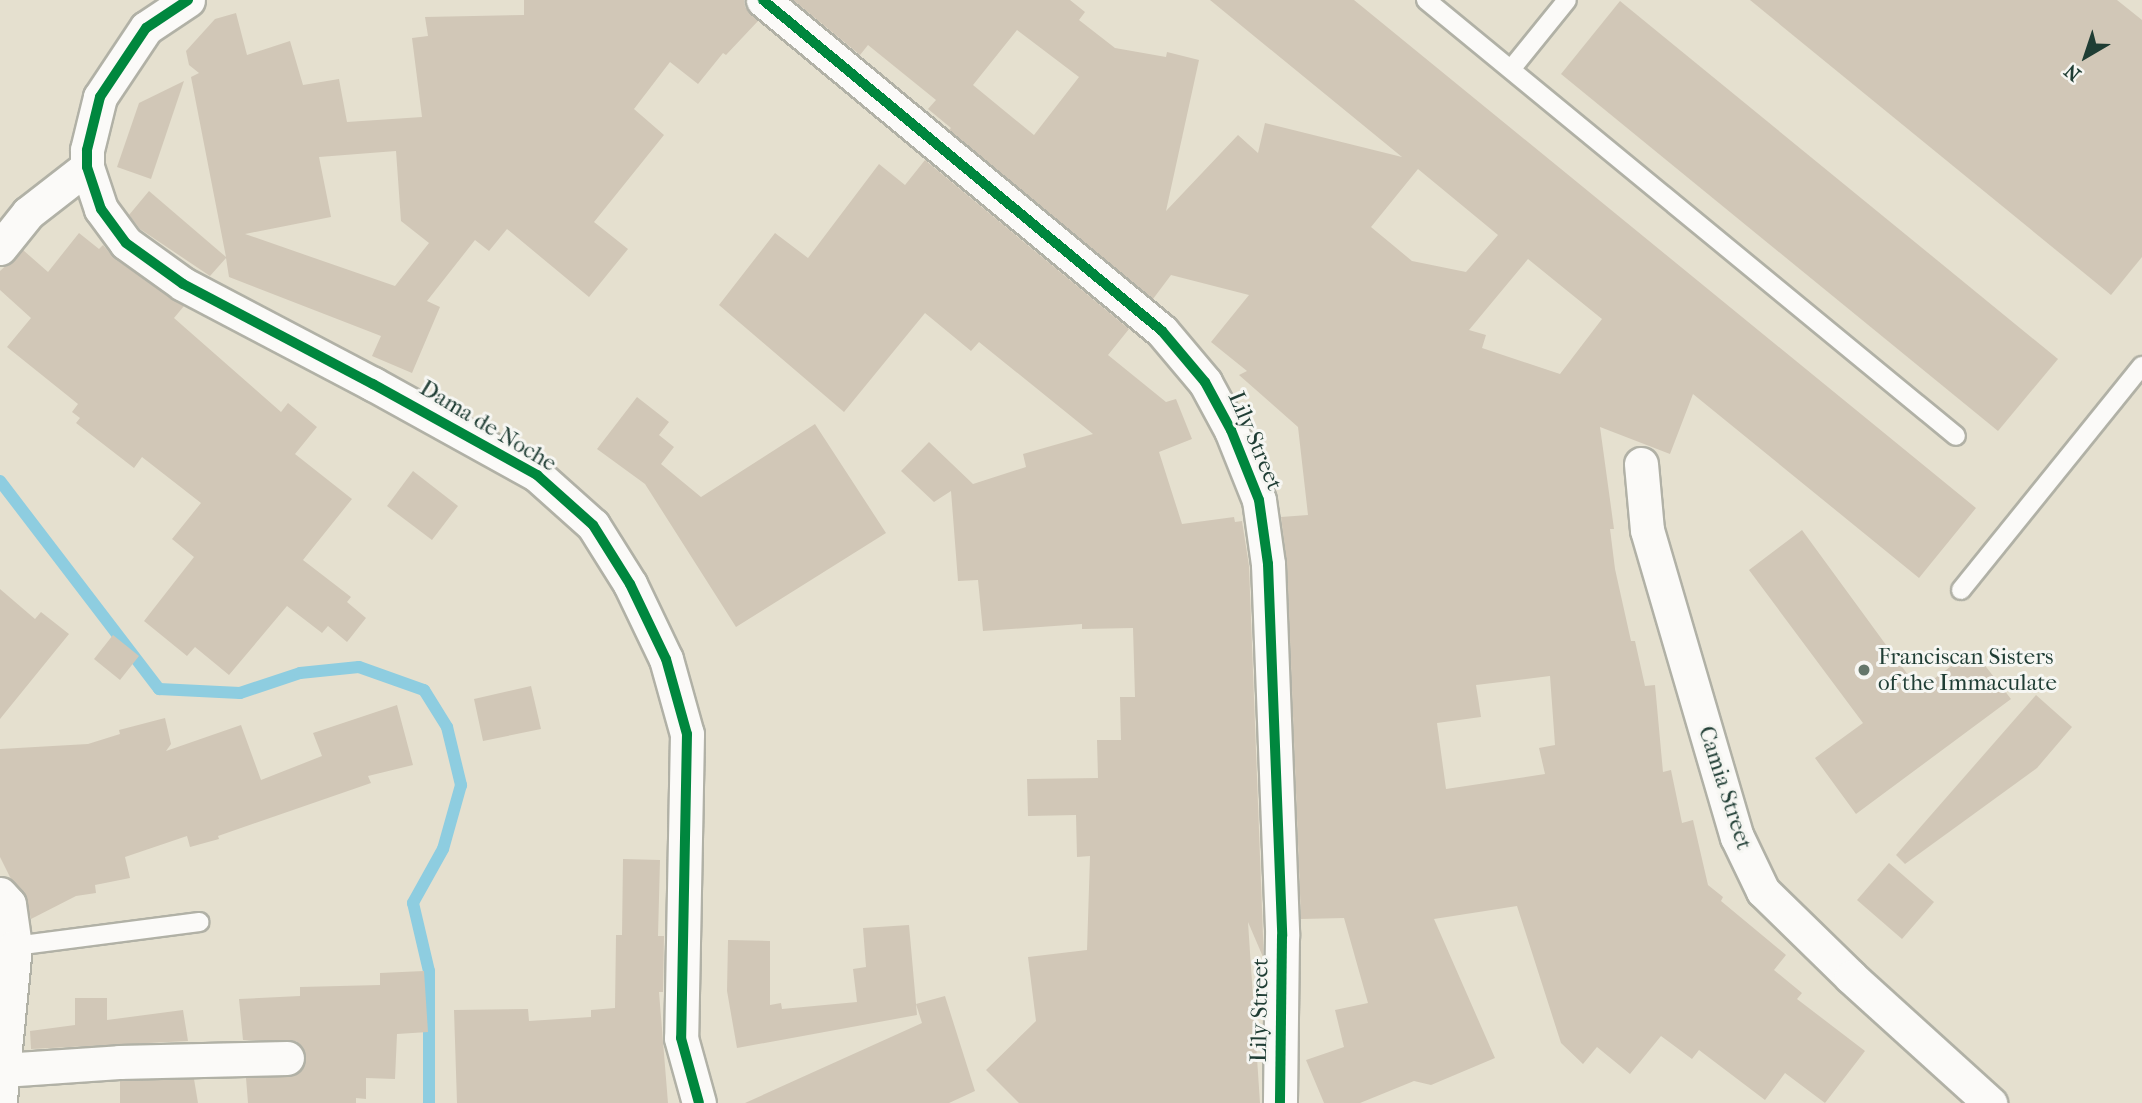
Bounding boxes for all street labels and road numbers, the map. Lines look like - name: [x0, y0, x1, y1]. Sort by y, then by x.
- street label: Dama de Noche: [415, 374, 561, 478]
- street label: Lily Street: [1222, 388, 1288, 494]
- street label: Camia Street: [1692, 723, 1758, 853]
- street label: Lily Street: [1245, 958, 1275, 1062]

